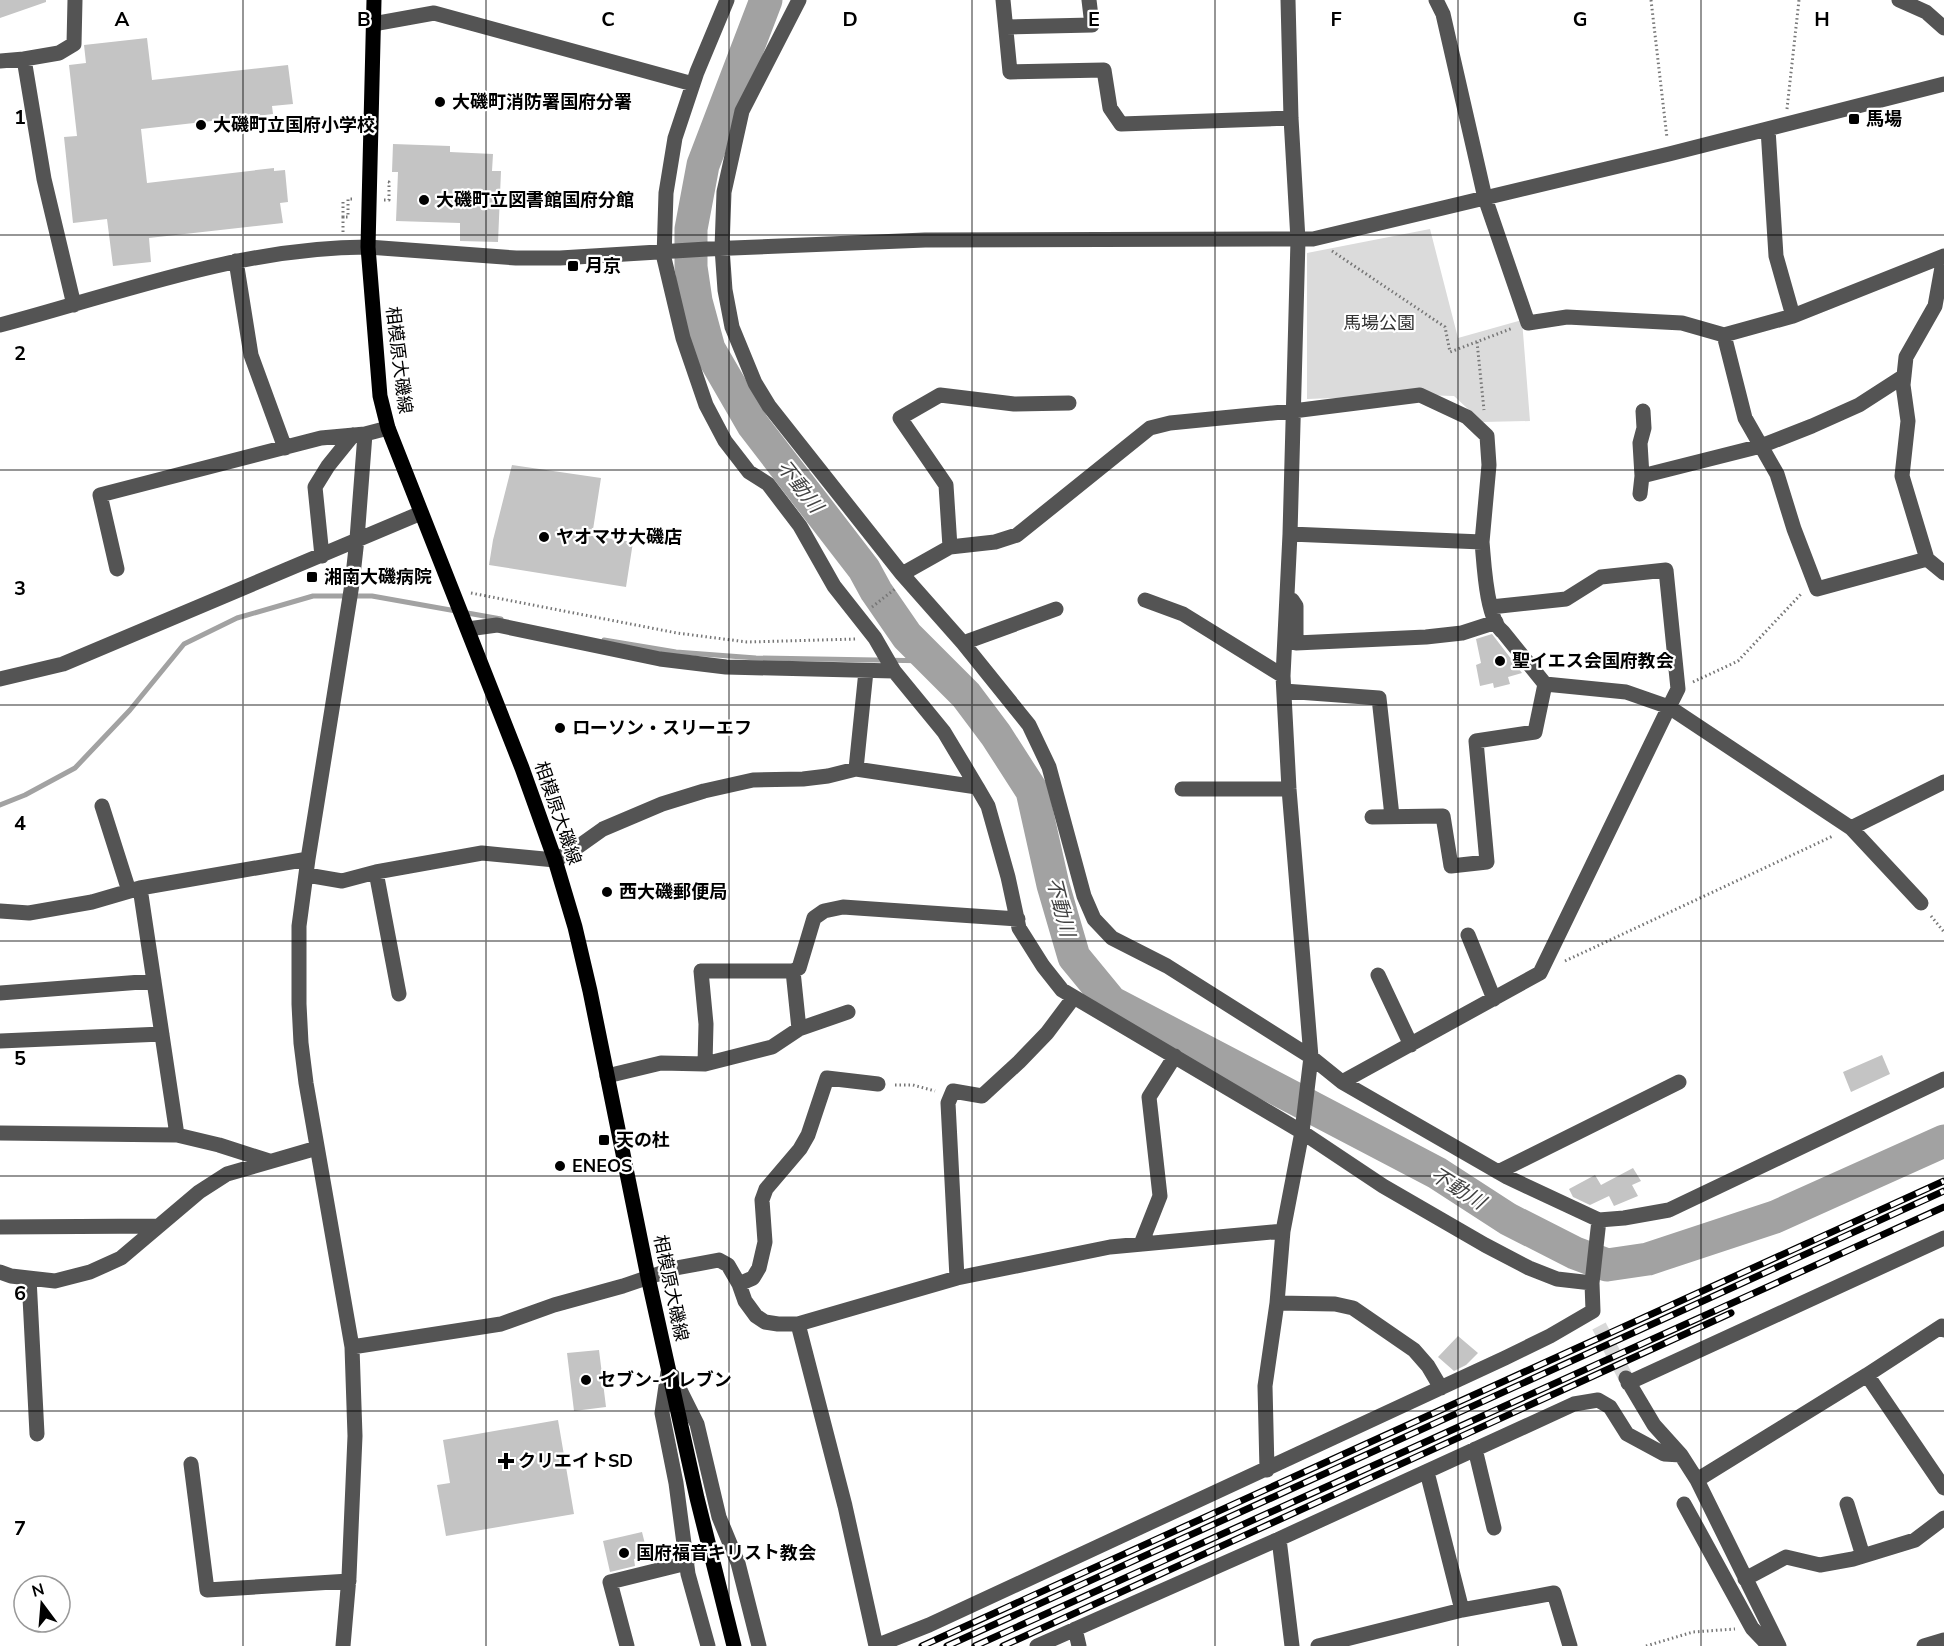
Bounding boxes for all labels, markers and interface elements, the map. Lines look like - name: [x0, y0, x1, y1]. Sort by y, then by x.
- text: A: [115, 6, 130, 33]
- text: B: [357, 6, 371, 33]
- text: C: [601, 6, 615, 33]
- text: D: [842, 6, 858, 33]
- text: E: [1088, 6, 1100, 33]
- text: F: [1330, 6, 1342, 33]
- text: G: [1573, 6, 1587, 33]
- text: H: [1814, 6, 1830, 33]
- place label: 大磯町消防署国府分署: [452, 90, 632, 114]
- marker: 大磯町消防署国府分署: [433, 95, 447, 109]
- text: 1: [14, 104, 26, 131]
- place label: 馬場: [1866, 107, 1902, 131]
- marker: 馬場: [1847, 112, 1861, 126]
- place label: 大磯町立国府小学校: [213, 113, 375, 137]
- marker: 大磯町立国府小学校: [194, 118, 208, 132]
- place label: 大磯町立図書館国府分館: [436, 188, 634, 212]
- marker: 大磯町立図書館国府分館: [417, 193, 431, 207]
- place label: 月京: [585, 254, 621, 278]
- marker: 月京: [566, 259, 580, 273]
- street label: 相模原大磯線: [381, 305, 417, 415]
- park label: 馬場公園: [1343, 311, 1415, 335]
- text: 2: [14, 340, 26, 367]
- water label: 不動川: [770, 454, 830, 520]
- place label: ヤオマサ大磯店: [556, 525, 682, 549]
- marker: ヤオマサ大磯店: [537, 530, 551, 544]
- place label: 湘南大磯病院: [324, 565, 432, 589]
- marker: 湘南大磯病院: [305, 570, 319, 584]
- text: 3: [14, 575, 26, 602]
- place label: 聖イエス会国府教会: [1512, 649, 1674, 673]
- marker: 聖イエス会国府教会: [1493, 654, 1507, 668]
- place label: ローソン・スリーエフ: [572, 716, 752, 740]
- marker: ローソン・スリーエフ: [553, 721, 567, 735]
- street label: 相模原大磯線: [529, 758, 587, 868]
- text: 4: [14, 810, 26, 837]
- water label: 不動川: [1040, 875, 1081, 941]
- place label: 西大磯郵便局: [619, 880, 727, 904]
- marker: 西大磯郵便局: [600, 885, 614, 899]
- text: 5: [14, 1045, 26, 1072]
- place label: 天の杜: [616, 1128, 670, 1152]
- marker: 天の杜: [597, 1133, 611, 1147]
- place label: ENEOS: [572, 1154, 632, 1178]
- marker: ENEOS: [553, 1159, 567, 1173]
- water label: 不動川: [1425, 1161, 1492, 1217]
- street label: 相模原大磯線: [648, 1233, 694, 1343]
- text: 6: [14, 1280, 26, 1307]
- place label: セブン-イレブン: [598, 1368, 732, 1392]
- marker: セブン-イレブン: [579, 1373, 593, 1387]
- place label: クリエイトSD: [518, 1449, 633, 1473]
- marker: クリエイトSD: [499, 1454, 513, 1468]
- text: 7: [14, 1515, 26, 1542]
- place label: 国府福音キリスト教会: [636, 1541, 816, 1565]
- marker: 国府福音キリスト教会: [617, 1546, 631, 1560]
- north arrow: [12, 1574, 72, 1634]
- text: N: [29, 1578, 47, 1603]

